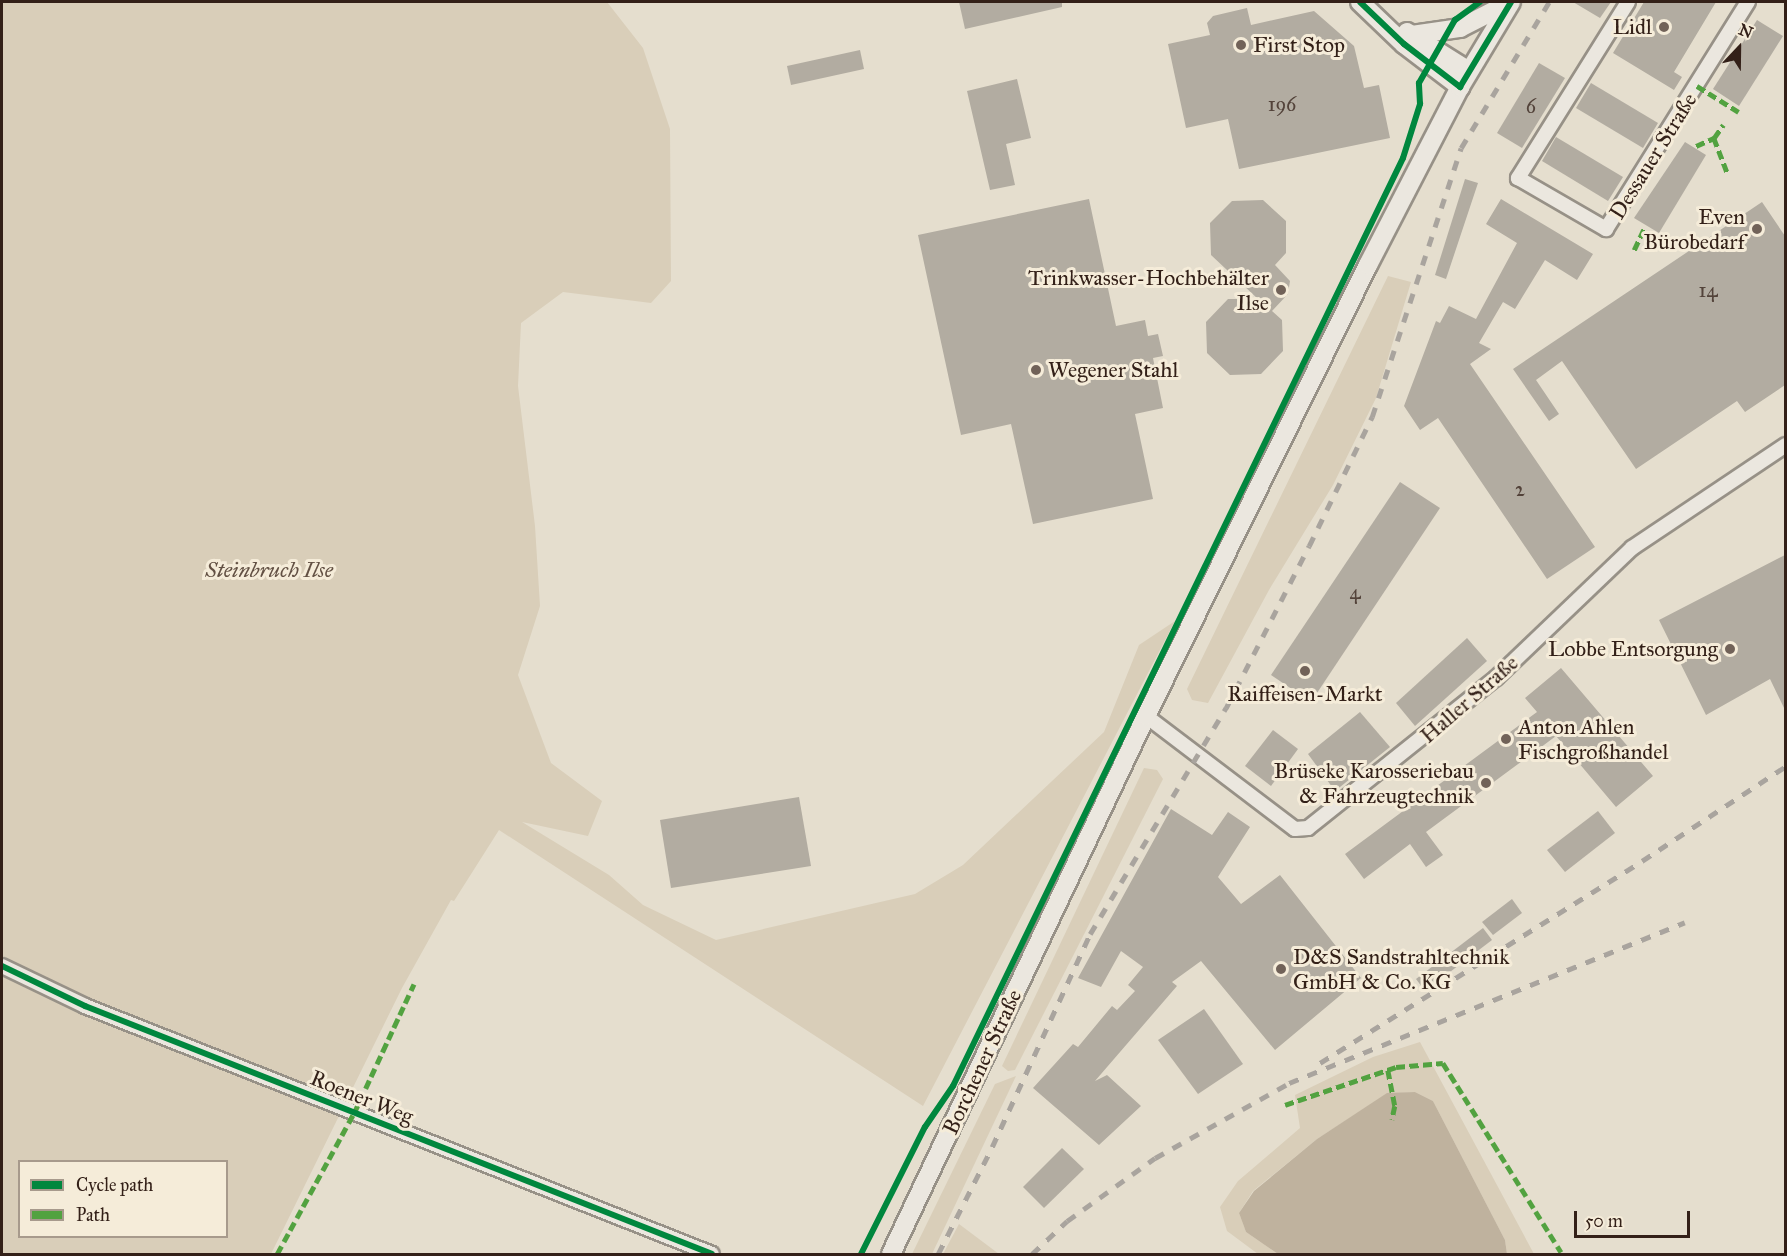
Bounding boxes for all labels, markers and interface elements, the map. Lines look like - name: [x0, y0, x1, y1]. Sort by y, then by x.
- place label: Lidl: [1613, 14, 1652, 40]
- north arrow: [1709, 18, 1769, 78]
- text: N: [1736, 19, 1756, 42]
- marker: Lidl: [1657, 20, 1671, 34]
- place label: First Stop: [1253, 32, 1345, 58]
- marker: First Stop: [1234, 38, 1248, 52]
- street label: Dessauer Straße: [1604, 88, 1702, 224]
- house number: 196: [1268, 92, 1296, 116]
- house number: 6: [1526, 94, 1536, 118]
- place label: Even Bürobedarf: [1643, 203, 1745, 254]
- marker: Even Bürobedarf: [1750, 222, 1764, 236]
- place label: Trinkwasser-Hochbehälter Ilse: [1028, 264, 1269, 316]
- house number: 14: [1698, 278, 1718, 302]
- marker: Trinkwasser-Hochbehälter Ilse: [1274, 283, 1288, 297]
- place label: Wegener Stahl: [1048, 357, 1179, 383]
- marker: Wegener Stahl: [1029, 363, 1043, 377]
- house number: 2: [1515, 477, 1525, 501]
- park label: Steinbruch Ilse: [205, 557, 333, 583]
- house number: 4: [1349, 580, 1361, 604]
- place label: Lobbe Entsorgung: [1548, 636, 1718, 662]
- marker: Lobbe Entsorgung: [1723, 642, 1737, 656]
- street label: Haller Straße: [1415, 649, 1523, 749]
- marker: Raiffeisen-Markt: [1298, 664, 1312, 678]
- place label: Raiffeisen-Markt: [1227, 681, 1383, 707]
- place label: Anton Ahlen Fischgroßhandel: [1518, 713, 1668, 764]
- marker: Anton Ahlen Fischgroßhandel: [1499, 732, 1513, 746]
- place label: Brüseke Karosseriebau & Fahrzeugtechnik: [1274, 757, 1474, 808]
- marker: Brüseke Karosseriebau & Fahrzeugtechnik: [1479, 776, 1493, 790]
- place label: D&S Sandstrahltechnik GmbH & Co. KG: [1293, 943, 1509, 994]
- marker: D&S Sandstrahltechnik GmbH & Co. KG: [1274, 962, 1288, 976]
- street label: Borchener Straße: [937, 985, 1027, 1139]
- street label: Roener Weg: [306, 1064, 418, 1130]
- legend: [18, 1160, 228, 1238]
- text: Cycle path: [76, 1174, 153, 1196]
- scale bar: [1577, 1199, 1692, 1237]
- text: Path: [76, 1204, 110, 1226]
- text: 50 m: [1585, 1210, 1623, 1232]

